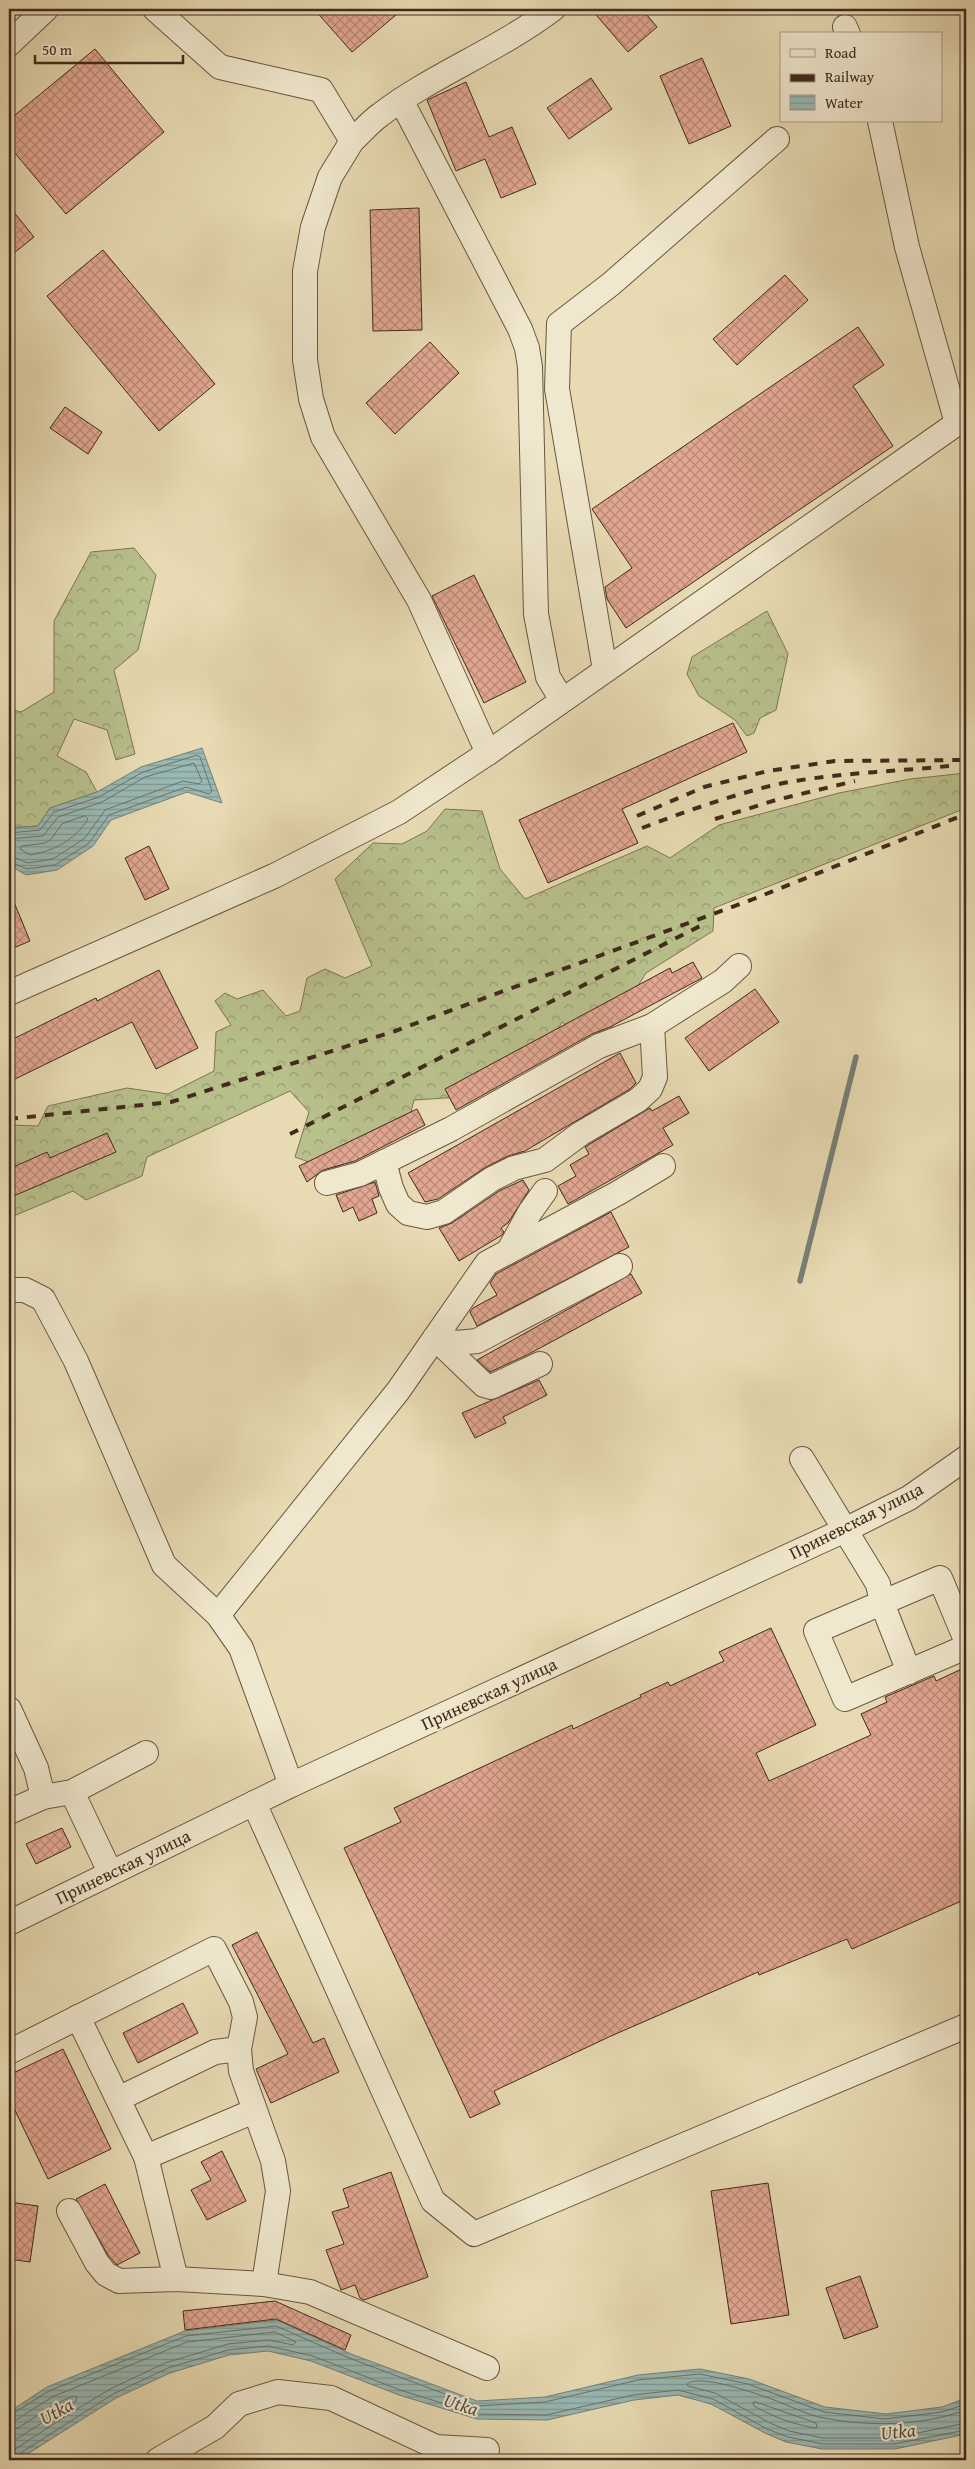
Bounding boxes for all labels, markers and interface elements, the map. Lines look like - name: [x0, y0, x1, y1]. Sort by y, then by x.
- scale bar: [35, 32, 182, 64]
- legend: [780, 32, 942, 122]
- text: 50 m: [42, 39, 73, 60]
- text: Road: [825, 42, 856, 63]
- text: Railway: [825, 66, 875, 87]
- text: Water: [825, 92, 863, 113]
- street label: Приневская улица: [784, 1475, 928, 1566]
- street label: Приневская улица: [416, 1650, 562, 1737]
- street label: Приневская улица: [51, 1822, 195, 1911]
- water label: Utka: [440, 2385, 482, 2423]
- water label: Utka: [34, 2390, 78, 2432]
- water label: Utka: [879, 2415, 917, 2447]

